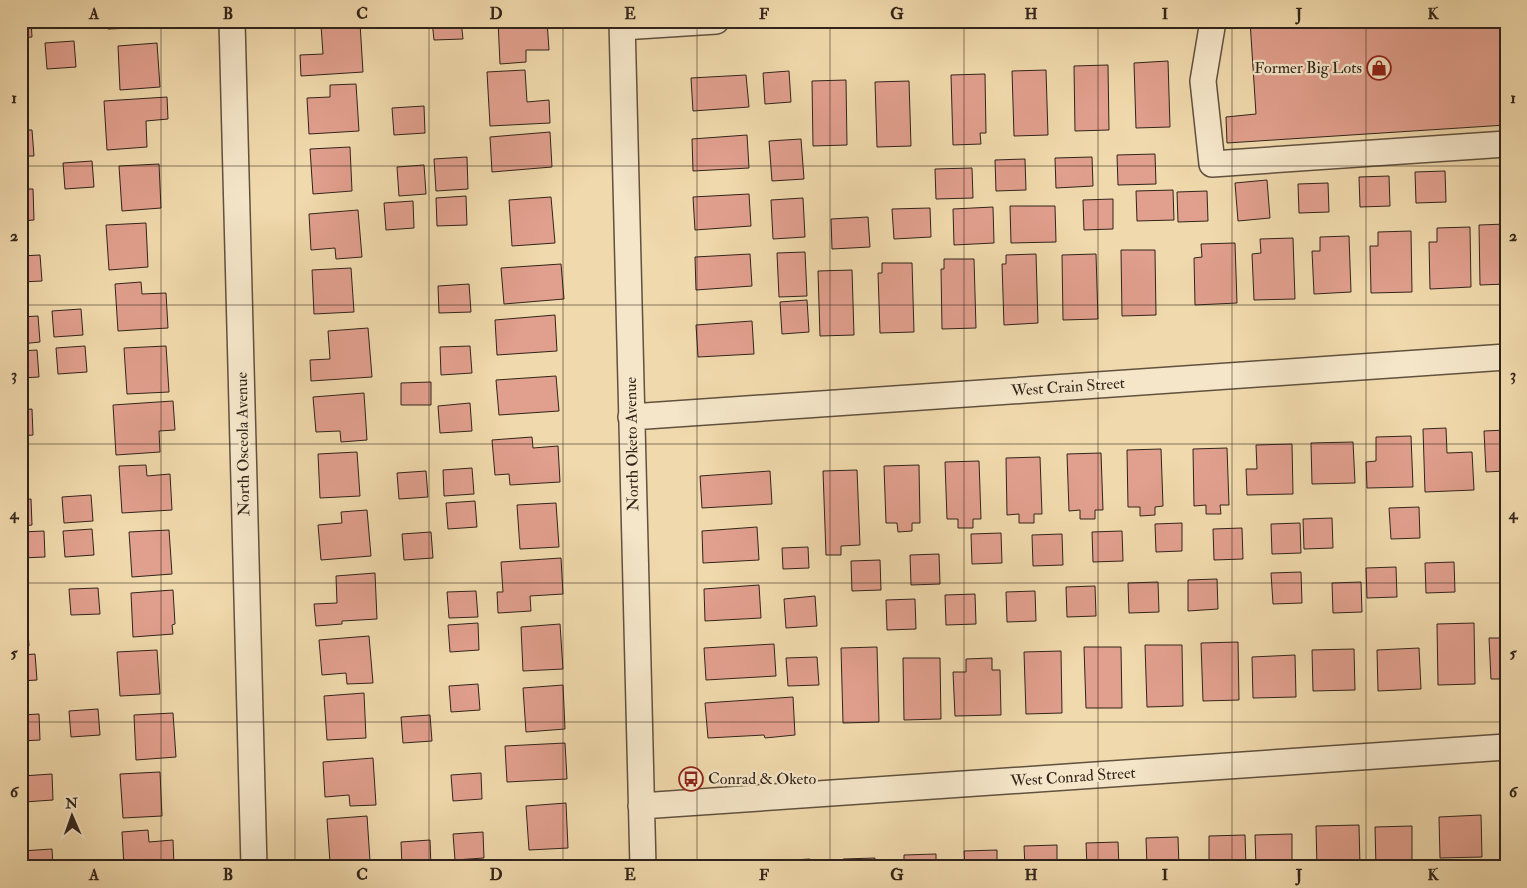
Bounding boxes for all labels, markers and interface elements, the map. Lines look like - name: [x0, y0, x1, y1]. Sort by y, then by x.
- text: A: [88, 4, 100, 24]
- text: B: [223, 4, 233, 24]
- text: C: [356, 4, 368, 24]
- text: D: [489, 4, 503, 24]
- text: E: [624, 4, 636, 24]
- text: F: [759, 4, 769, 24]
- text: G: [890, 4, 904, 24]
- text: H: [1024, 4, 1038, 24]
- text: I: [1162, 4, 1169, 24]
- text: J: [1295, 4, 1303, 25]
- text: K: [1427, 4, 1439, 24]
- shop icon: Former Big Lots: [1366, 55, 1392, 81]
- place label: Former Big Lots: [1254, 58, 1362, 78]
- text: 1: [11, 88, 17, 108]
- text: 1: [1510, 88, 1516, 108]
- text: 2: [10, 226, 18, 246]
- text: 2: [1509, 226, 1517, 246]
- text: 3: [11, 365, 17, 385]
- text: 3: [1510, 365, 1516, 385]
- street label: North Osceola Avenue: [232, 371, 254, 516]
- street label: West Crain Street: [1009, 373, 1126, 401]
- street label: North Oketo Avenue: [621, 376, 643, 511]
- text: 4: [9, 504, 20, 524]
- text: 4: [1508, 504, 1519, 524]
- text: 5: [10, 643, 18, 663]
- text: 5: [1509, 643, 1517, 663]
- street label: West Conrad Street: [1009, 763, 1136, 791]
- bus stop icon: Conrad & Oketo: [678, 766, 704, 792]
- place label: Conrad & Oketo: [708, 769, 816, 789]
- text: 6: [10, 782, 20, 802]
- text: 6: [1509, 782, 1519, 802]
- north arrow: [48, 790, 98, 840]
- text: N: [64, 795, 79, 812]
- text: A: [88, 865, 100, 885]
- text: B: [223, 865, 233, 885]
- text: C: [356, 865, 368, 885]
- text: D: [489, 865, 503, 885]
- text: E: [624, 865, 636, 885]
- text: F: [759, 865, 769, 885]
- text: G: [890, 865, 904, 885]
- text: H: [1024, 865, 1038, 885]
- text: I: [1162, 865, 1169, 885]
- text: J: [1295, 865, 1303, 886]
- text: K: [1427, 865, 1439, 885]

